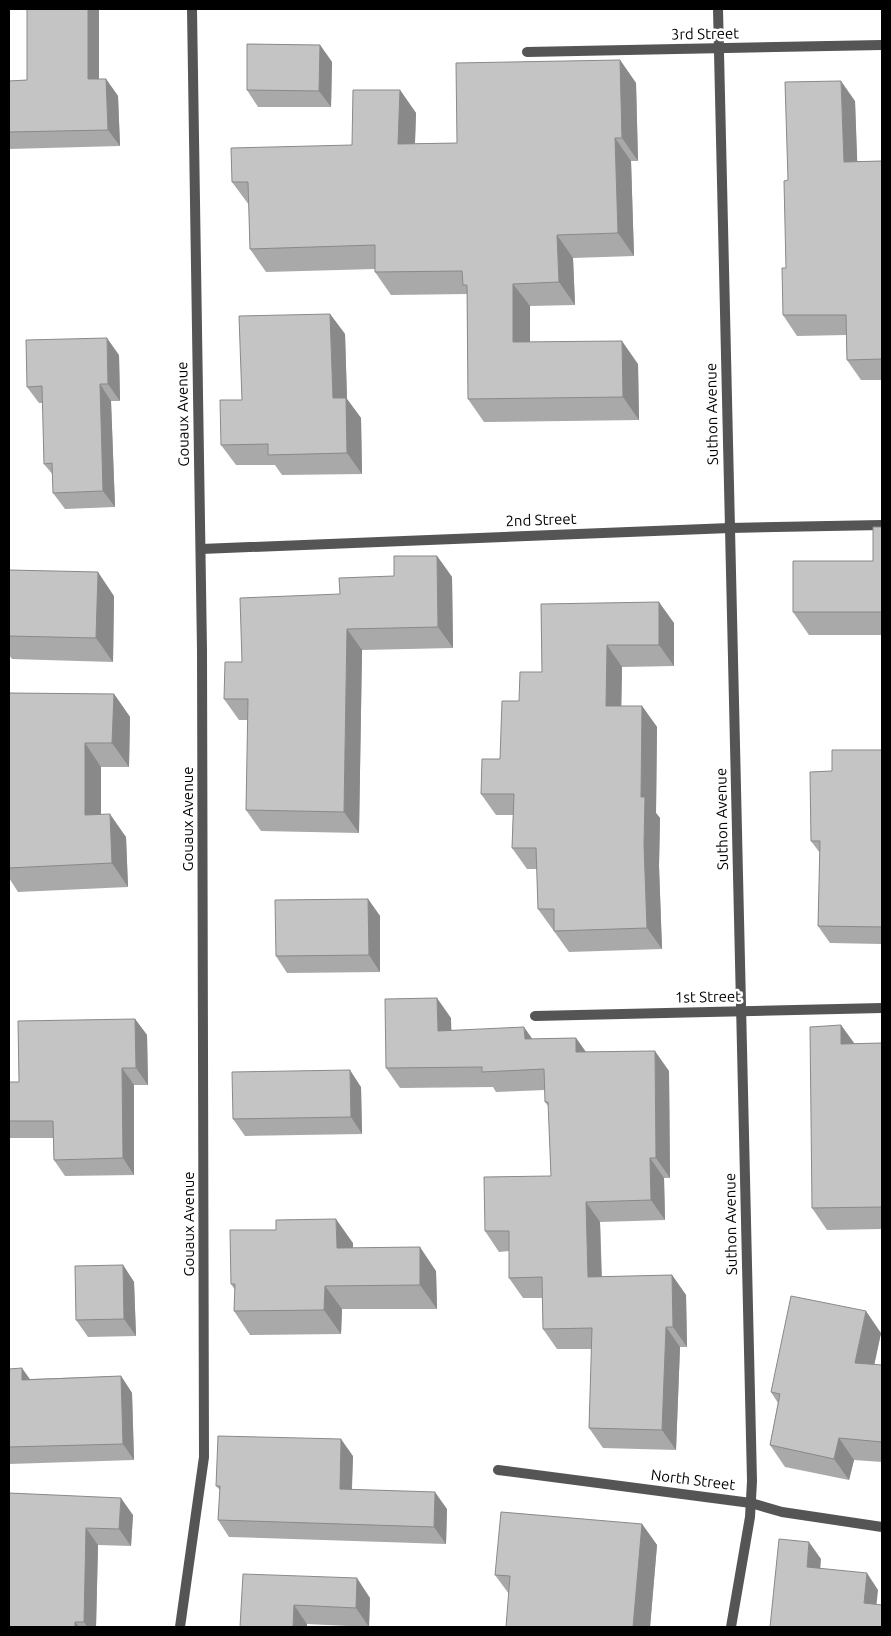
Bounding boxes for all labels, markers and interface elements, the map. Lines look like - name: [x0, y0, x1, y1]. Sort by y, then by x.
- street label: 3rd Street: [671, 24, 739, 43]
- street label: Gouaux Avenue: [173, 361, 192, 467]
- street label: Suthon Avenue: [702, 363, 721, 465]
- street label: 2nd Street: [505, 510, 577, 529]
- street label: Gouaux Avenue: [179, 766, 196, 872]
- street label: Suthon Avenue: [712, 768, 731, 870]
- street label: 1st Street: [675, 987, 741, 1006]
- street label: Gouaux Avenue: [180, 1171, 197, 1277]
- street label: Suthon Avenue: [721, 1173, 740, 1275]
- street label: North Street: [650, 1466, 736, 1493]

